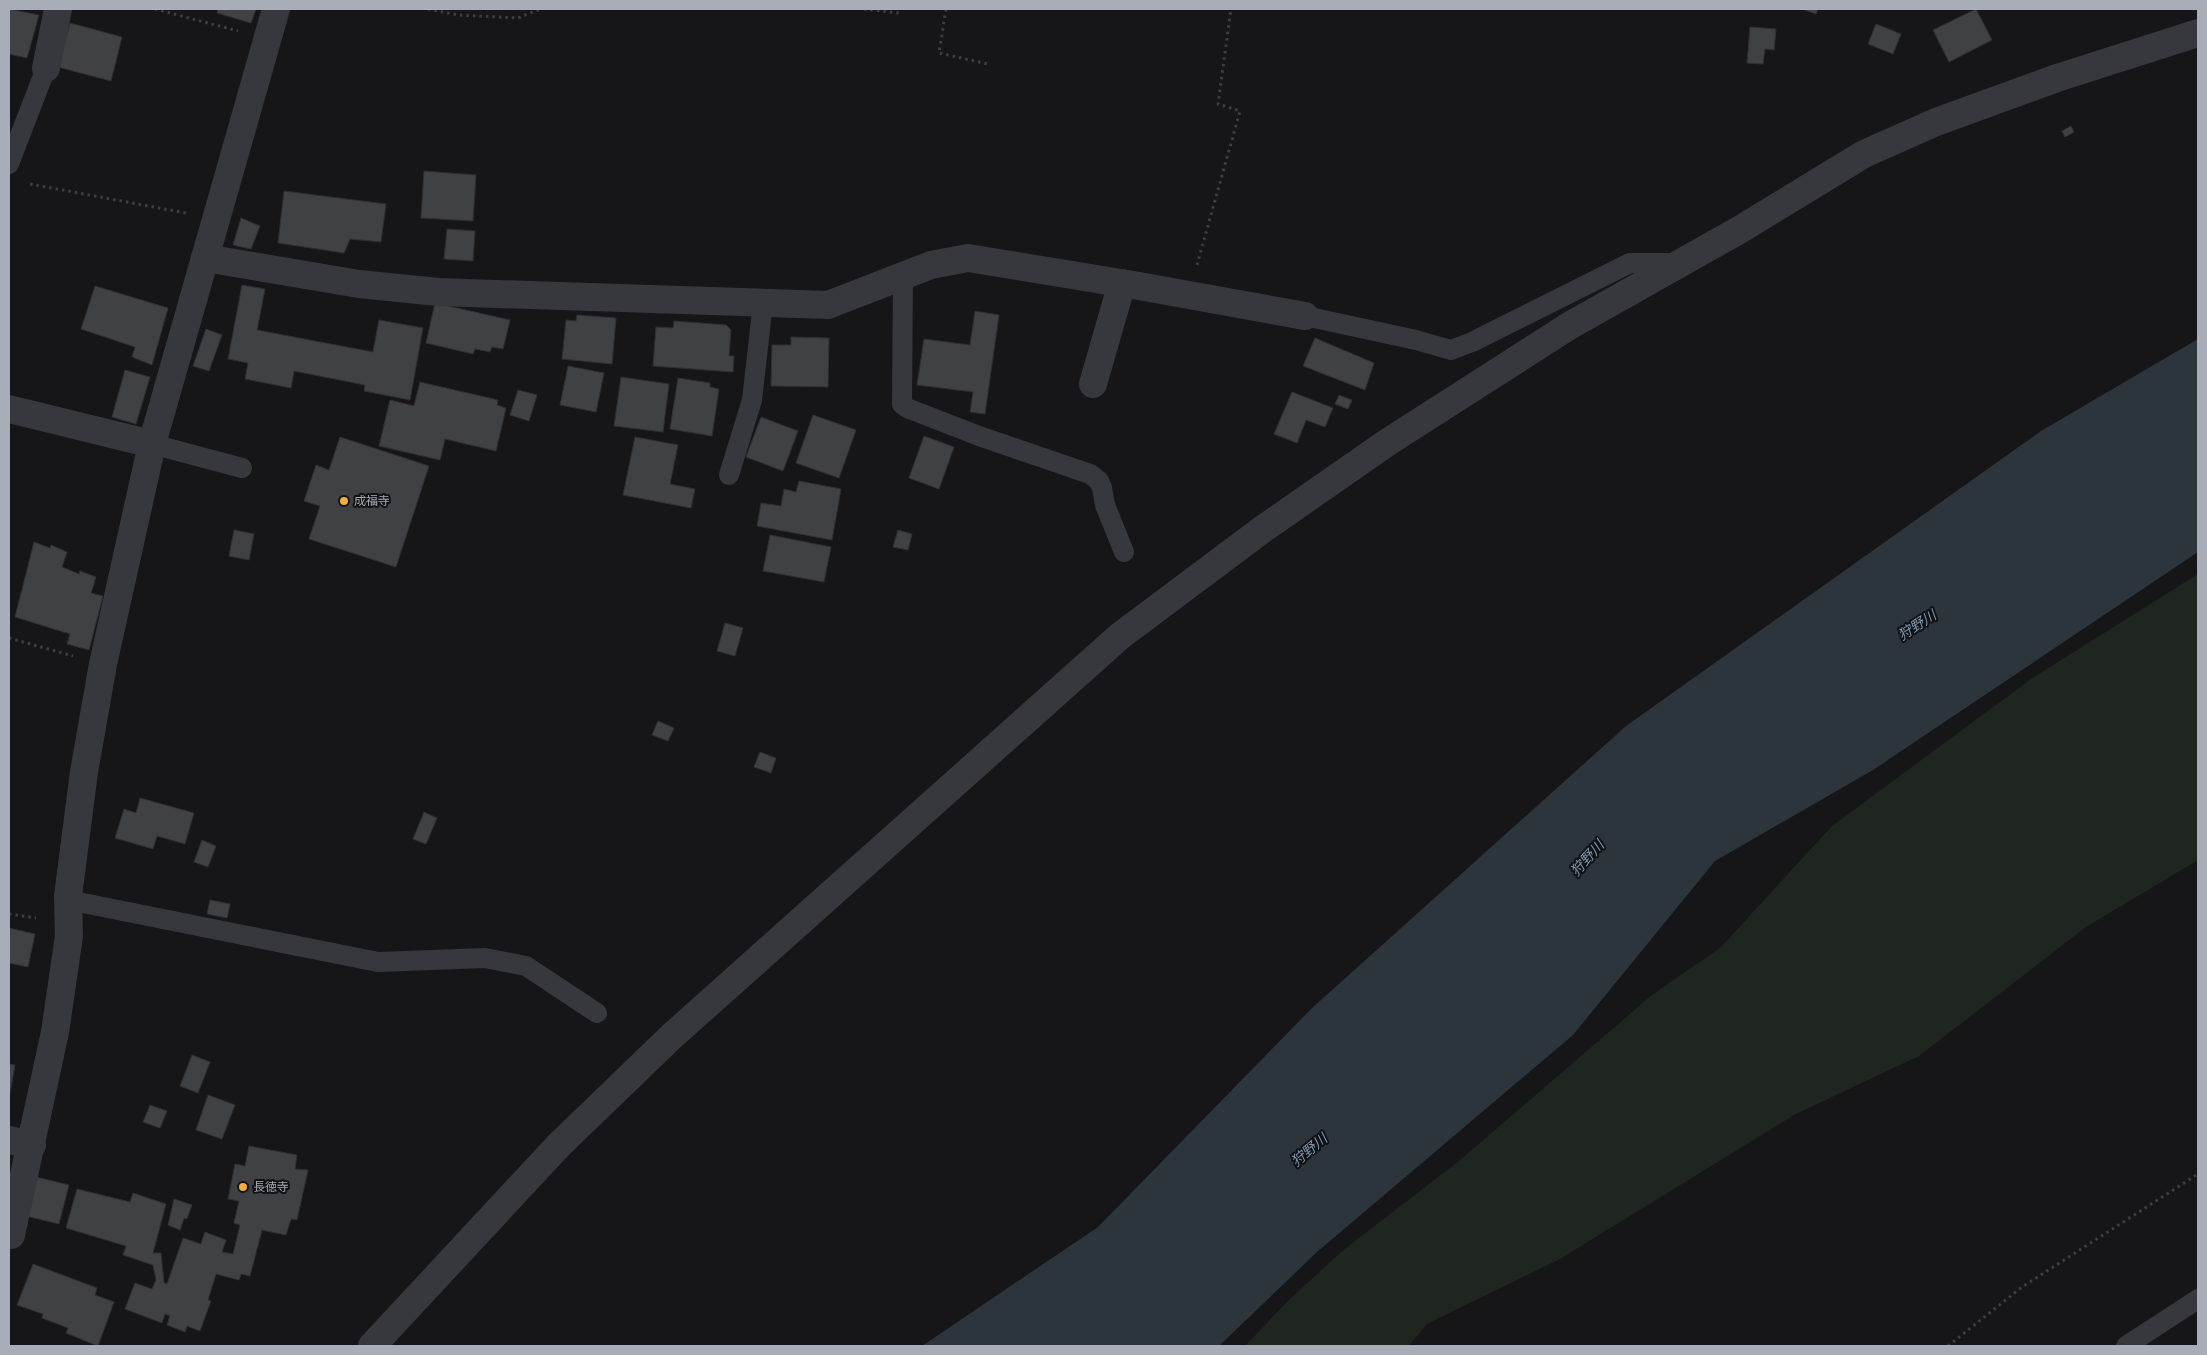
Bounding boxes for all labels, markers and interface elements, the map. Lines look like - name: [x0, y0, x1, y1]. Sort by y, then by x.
- place label: 成福寺: [354, 494, 390, 508]
- marker: 成福寺: [338, 495, 350, 507]
- water label: 狩野川: [1895, 606, 1941, 643]
- water label: 狩野川: [1567, 836, 1608, 879]
- water label: 狩野川: [1288, 1129, 1332, 1170]
- place label: 長徳寺: [253, 1180, 289, 1194]
- marker: 長徳寺: [237, 1181, 249, 1193]

